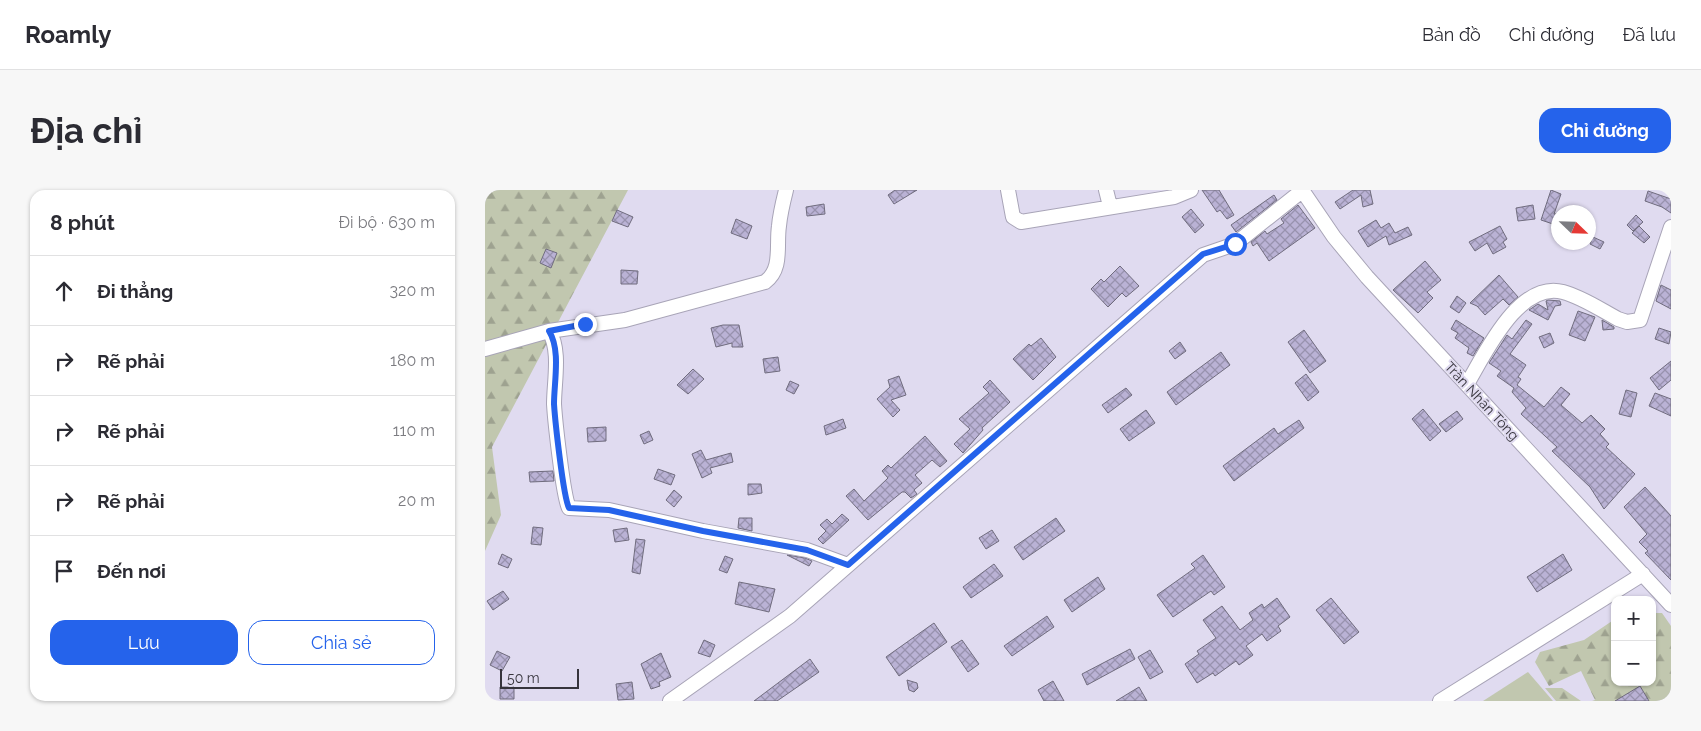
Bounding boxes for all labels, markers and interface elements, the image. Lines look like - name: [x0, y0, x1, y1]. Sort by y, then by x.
- text: Roamly: [25, 20, 111, 49]
- text: Bản đồ: [1422, 24, 1481, 45]
- text: Chỉ đường: [1509, 24, 1594, 45]
- text: Đã lưu: [1622, 24, 1676, 45]
- button: Chỉ đường: [1539, 108, 1671, 153]
- text: Địa chỉ: [30, 110, 142, 151]
- north arrow: [1551, 205, 1596, 250]
- text: 8 phút: [50, 210, 115, 235]
- text: Đi bộ · 630 m: [339, 213, 435, 232]
- route start: [1224, 233, 1247, 256]
- icon: ahead: [50, 277, 78, 305]
- text: Đi thẳng: [97, 280, 173, 302]
- text: 320 m: [390, 281, 435, 300]
- route end: [574, 313, 597, 336]
- icon: right: [50, 347, 78, 375]
- text: Rẽ phải: [97, 350, 165, 372]
- text: 180 m: [390, 351, 435, 370]
- street label: Trần Nhân Tông: [1442, 358, 1522, 444]
- icon: right: [50, 417, 78, 445]
- text: Rẽ phải: [97, 420, 165, 442]
- text: 110 m: [393, 421, 435, 440]
- icon: right: [50, 487, 78, 515]
- text: Rẽ phải: [97, 490, 165, 512]
- text: 20 m: [398, 491, 435, 510]
- icon: arrive: [50, 557, 78, 585]
- text: Đến nơi: [97, 560, 166, 582]
- map controls: [1611, 596, 1656, 686]
- button: +: [1611, 596, 1656, 641]
- button: Lưu: [50, 620, 238, 665]
- button: Chia sẻ: [248, 620, 435, 665]
- button: −: [1611, 641, 1656, 686]
- scale bar: [500, 666, 579, 689]
- text: 50 m: [507, 670, 540, 686]

